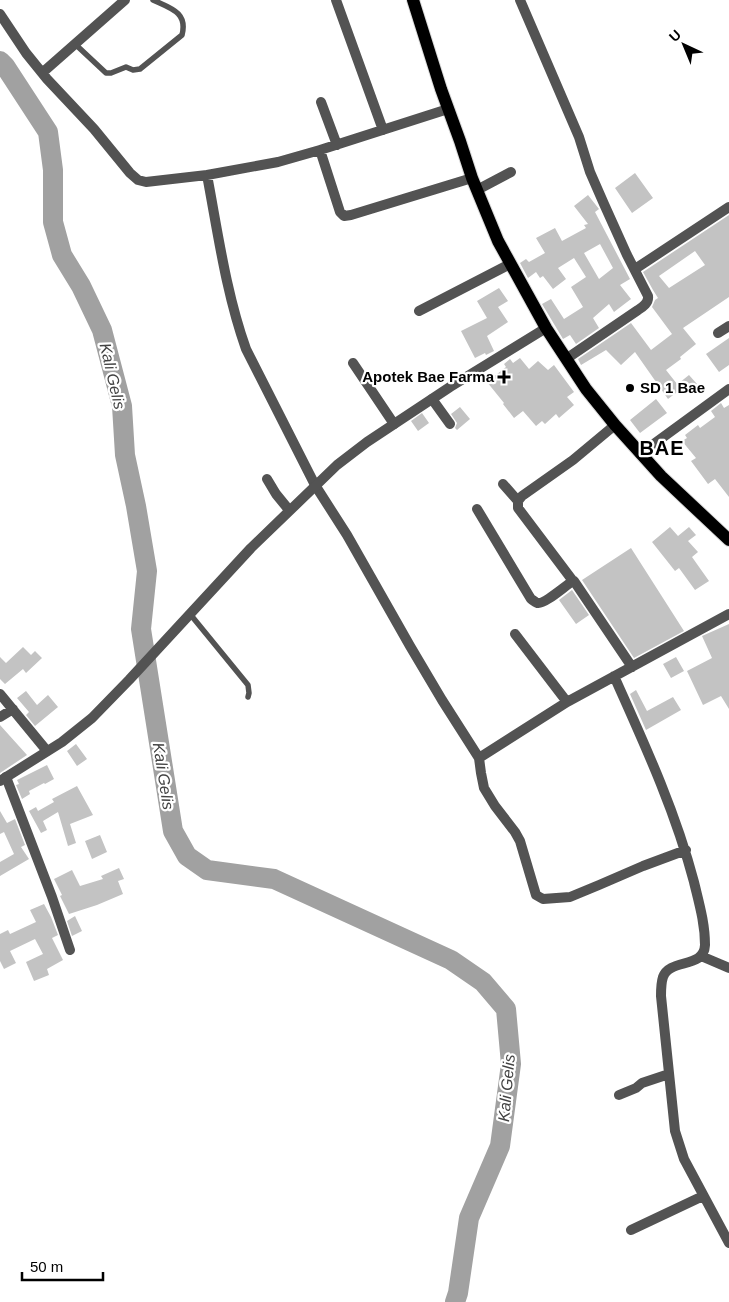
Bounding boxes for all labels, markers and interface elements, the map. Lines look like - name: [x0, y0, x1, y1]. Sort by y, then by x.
- north arrow: [659, 20, 709, 70]
- text: U: [666, 26, 684, 45]
- water label: Kali Gelis: [97, 341, 128, 411]
- place label: Apotek Bae Farma: [362, 368, 495, 385]
- marker: Apotek Bae Farma: [498, 371, 510, 383]
- place label: SD 1 Bae: [640, 379, 705, 396]
- marker: SD 1 Bae: [624, 382, 636, 394]
- district label: BAE: [639, 437, 685, 459]
- water label: Kali Gelis: [150, 741, 177, 811]
- water label: Kali Gelis: [495, 1054, 518, 1122]
- scale bar: [22, 1250, 104, 1282]
- text: 50 m: [30, 1258, 63, 1275]

